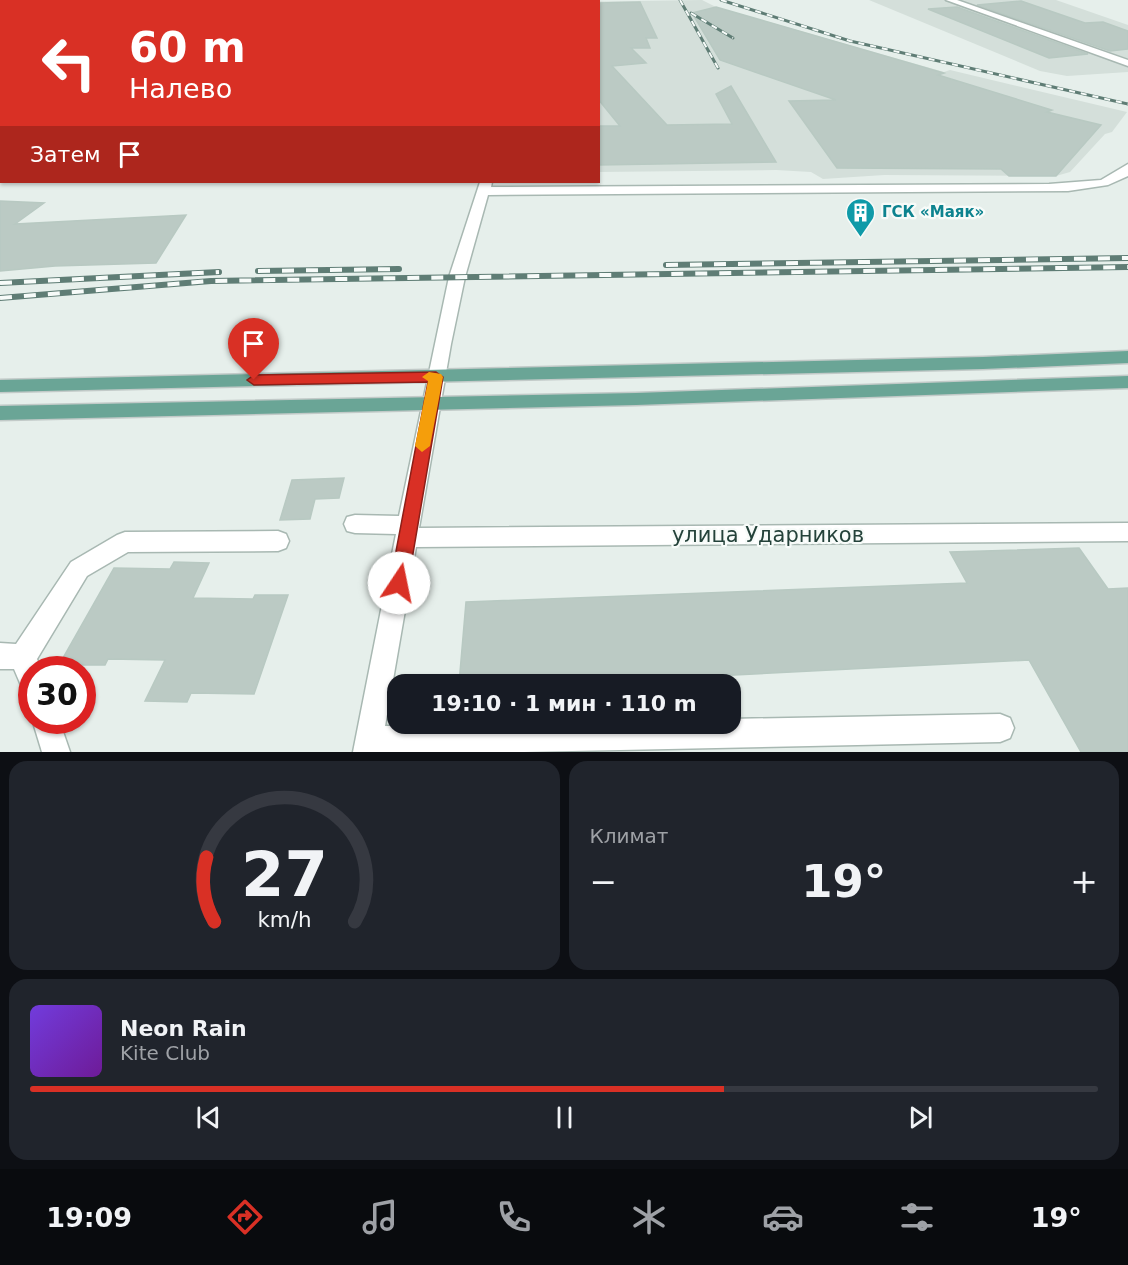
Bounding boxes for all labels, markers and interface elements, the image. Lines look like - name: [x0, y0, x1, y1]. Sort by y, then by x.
- text: 60 m: [129, 23, 246, 72]
- icon: left: [30, 24, 108, 102]
- text: Налево: [129, 73, 232, 104]
- icon: arrive: [113, 138, 146, 171]
- text: Затем: [30, 142, 101, 167]
- building icon: ГСК «Маяк»: [845, 196, 877, 238]
- place label: ГСК «Маяк»: [882, 203, 984, 221]
- pin: [228, 318, 279, 380]
- icon: arrive: [237, 327, 270, 360]
- street label: улица Ударников: [672, 523, 864, 547]
- position arrow: [367, 551, 431, 615]
- speed limit sign: 30: [18, 656, 96, 734]
- text: 19:10 · 1 мин · 110 m: [431, 691, 697, 716]
- text: Климат: [590, 824, 668, 848]
- text: 27: [241, 838, 328, 911]
- text: 19°: [801, 855, 886, 908]
- text: −: [590, 862, 617, 901]
- text: +: [1070, 862, 1098, 901]
- text: km/h: [257, 908, 311, 933]
- text: Neon Rain: [120, 1016, 247, 1041]
- text: Kite Club: [120, 1041, 210, 1065]
- icon: previous: [192, 1101, 225, 1134]
- icon: pause: [548, 1101, 581, 1134]
- icon: next: [904, 1101, 937, 1134]
- icon: directions: [224, 1196, 266, 1238]
- icon: music: [359, 1196, 401, 1238]
- icon: phone: [493, 1196, 535, 1238]
- icon: climate: [628, 1196, 670, 1238]
- icon: car: [762, 1196, 804, 1238]
- icon: filters: [896, 1196, 938, 1238]
- text: 19:09: [46, 1202, 132, 1233]
- text: 19°: [1031, 1202, 1082, 1233]

